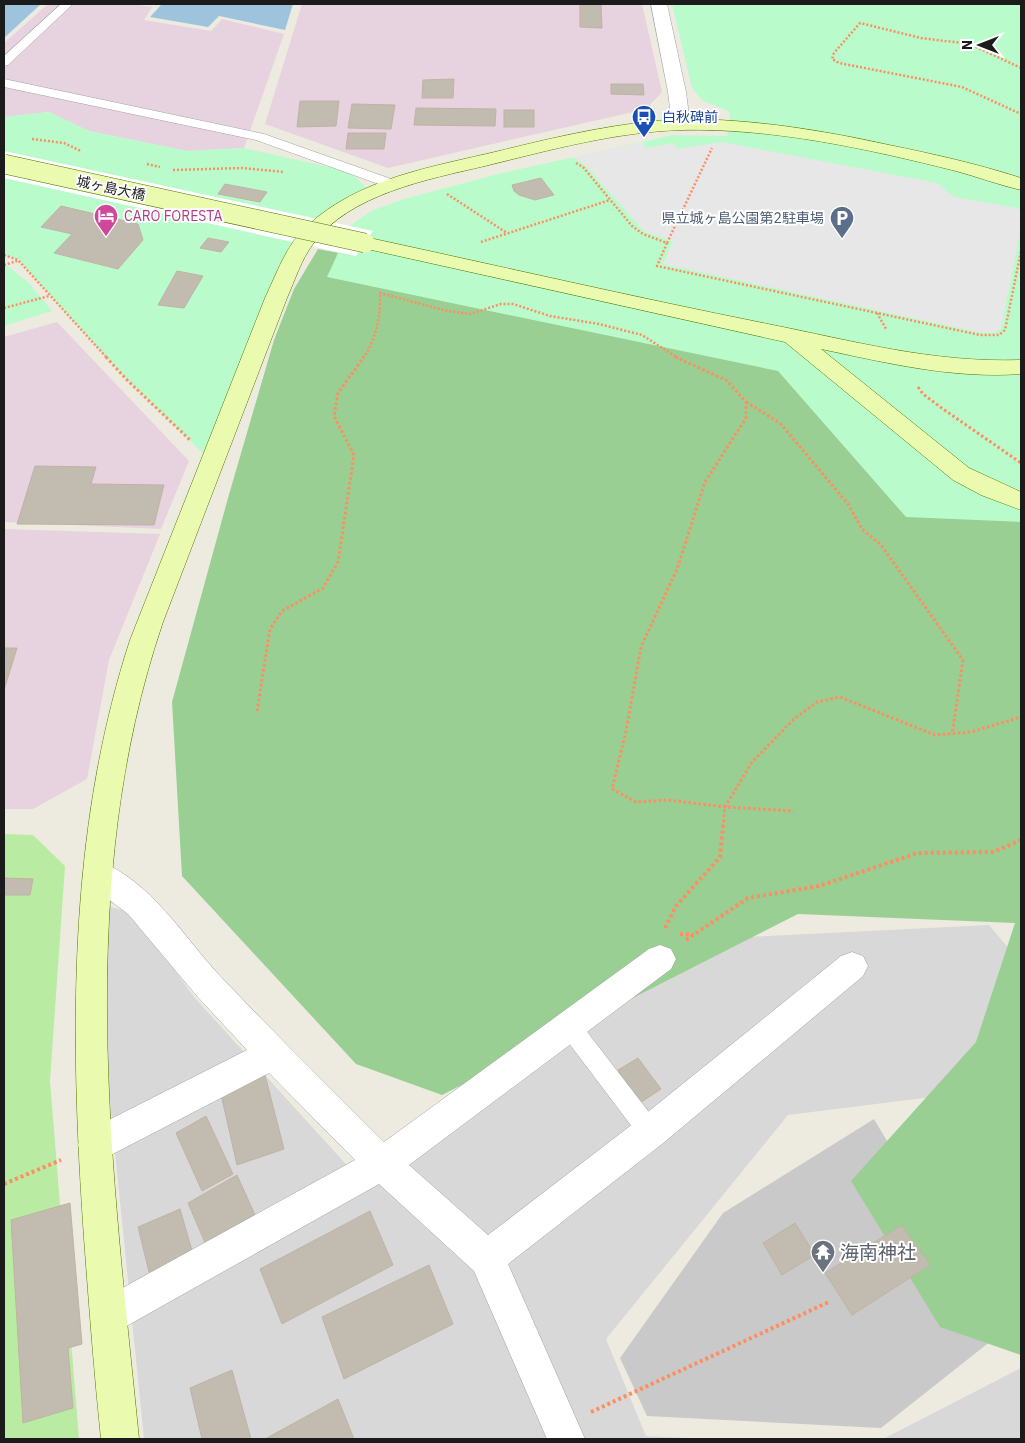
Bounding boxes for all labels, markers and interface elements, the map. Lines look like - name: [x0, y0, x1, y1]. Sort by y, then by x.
- north arrow: [955, 20, 1005, 70]
- text: N: [958, 40, 976, 50]
- bus stop icon: 白秋碑前: [631, 104, 657, 138]
- place label: 白秋碑前: [662, 108, 718, 126]
- street label: 城ヶ島大橋: [75, 172, 147, 204]
- hotel icon: CARO FORESTA: [93, 203, 119, 237]
- parking icon: 県立城ヶ島公園第2駐車場: [829, 205, 855, 239]
- place label: CARO FORESTA: [124, 207, 222, 225]
- place label: 県立城ヶ島公園第2駐車場: [662, 209, 824, 227]
- temple icon: 海南神社: [810, 1239, 836, 1273]
- place label: 海南神社: [840, 1240, 916, 1264]

